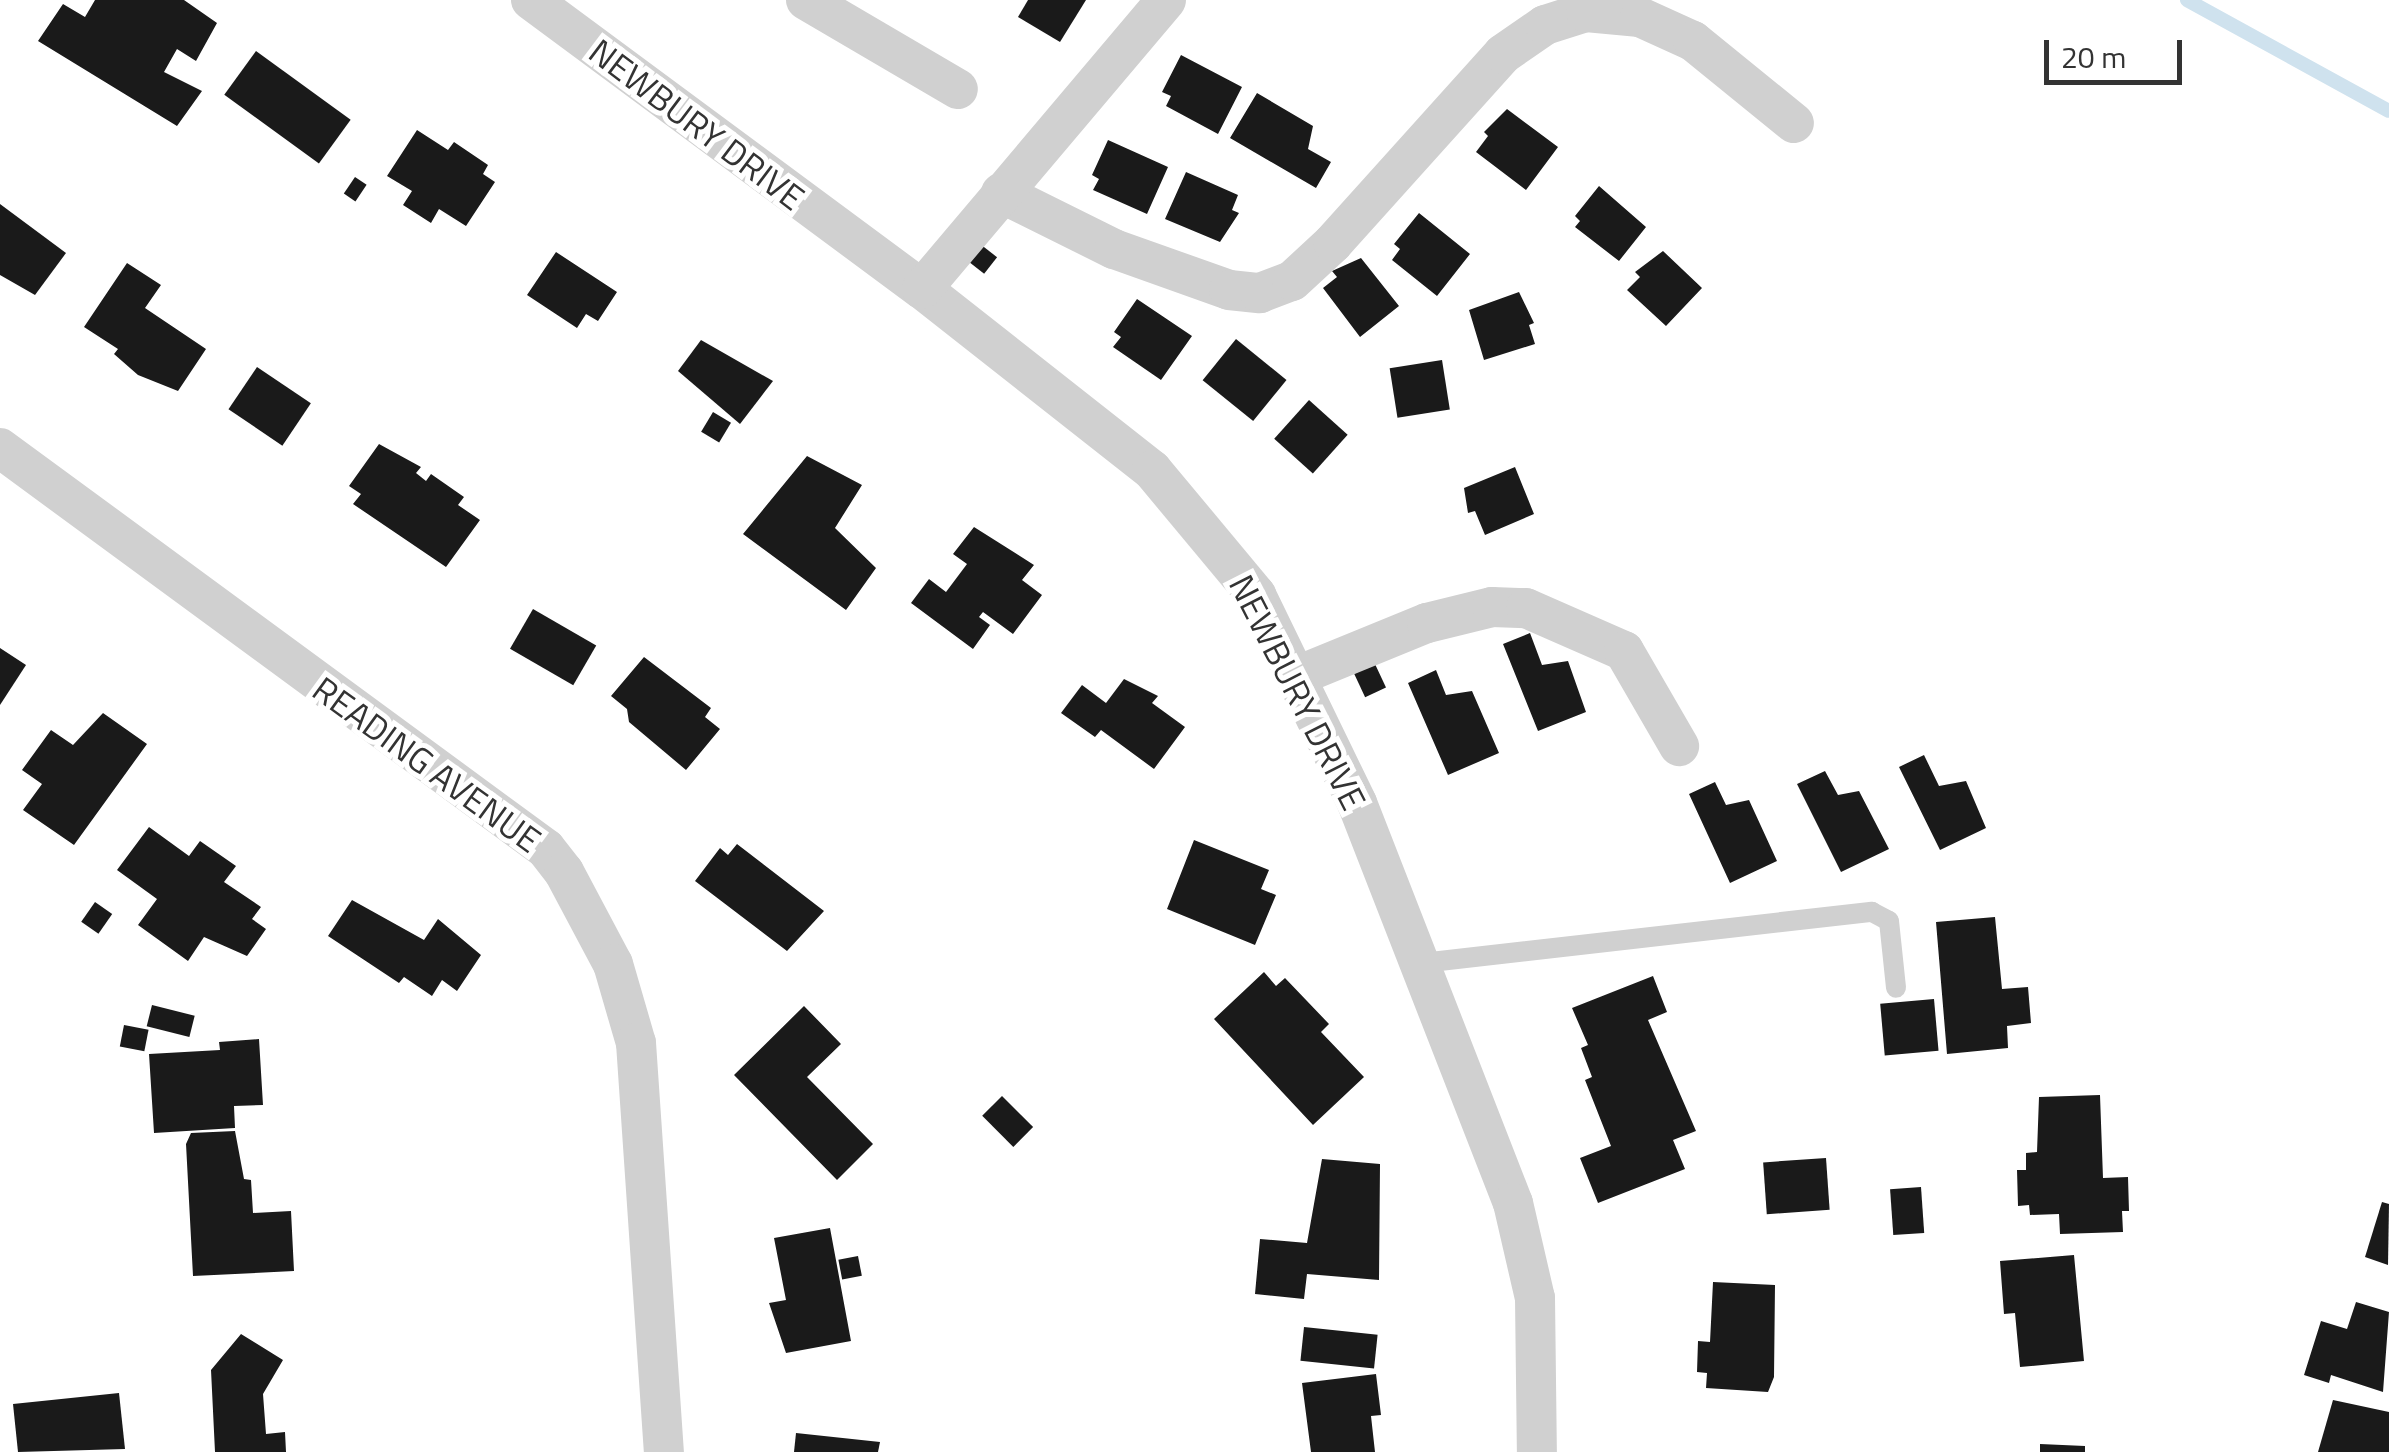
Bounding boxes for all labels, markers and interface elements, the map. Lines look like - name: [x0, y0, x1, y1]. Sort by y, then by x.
- scale bar: [2049, 20, 2186, 82]
- street label: NEWBURY DRIVE: [581, 30, 813, 218]
- text: 20 m: [2061, 34, 2126, 80]
- street label: NEWBURY DRIVE: [1221, 568, 1375, 816]
- street label: READING AVENUE: [305, 667, 549, 861]

